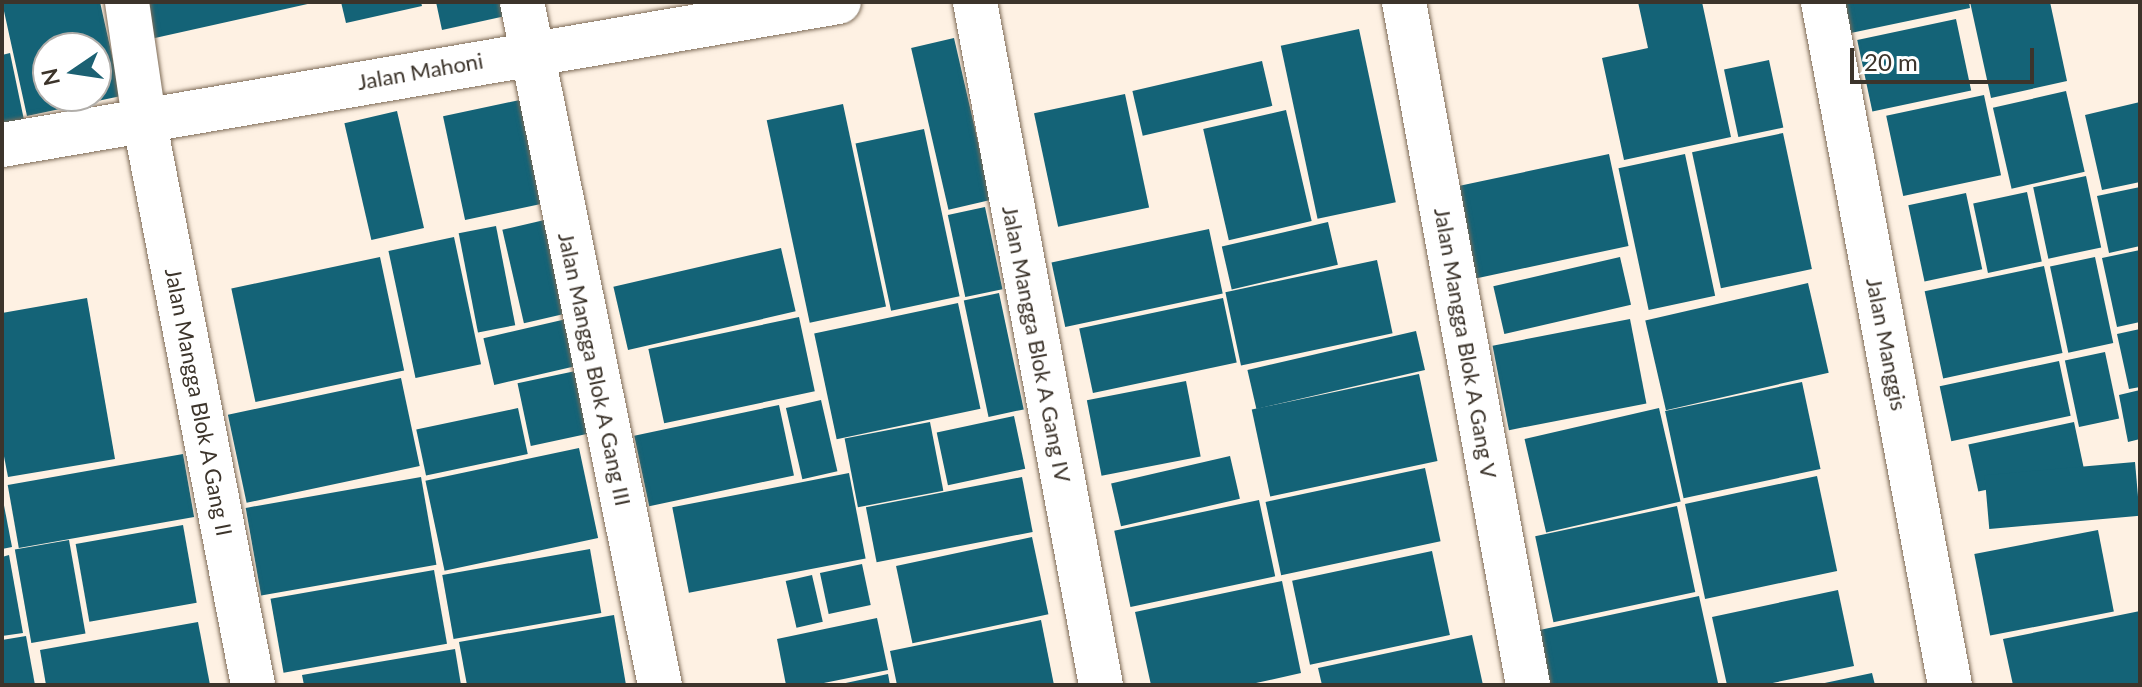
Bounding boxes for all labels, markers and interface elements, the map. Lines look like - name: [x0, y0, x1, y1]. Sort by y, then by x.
- north arrow: [32, 32, 112, 112]
- scale bar: [1854, 32, 2038, 82]
- street label: Jalan Mahoni: [355, 47, 485, 95]
- text: 20 m: [1864, 47, 1918, 76]
- text: N: [35, 66, 65, 88]
- street label: Jalan Mangga Blok A Gang IV: [997, 203, 1077, 485]
- street label: Jalan Mangga Blok A Gang V: [1429, 204, 1503, 482]
- street label: Jalan Mangga Blok A Gang III: [553, 229, 637, 509]
- street label: Jalan Mangga Blok A Gang II: [160, 265, 238, 539]
- street label: Jalan Manggis: [1861, 275, 1913, 413]

